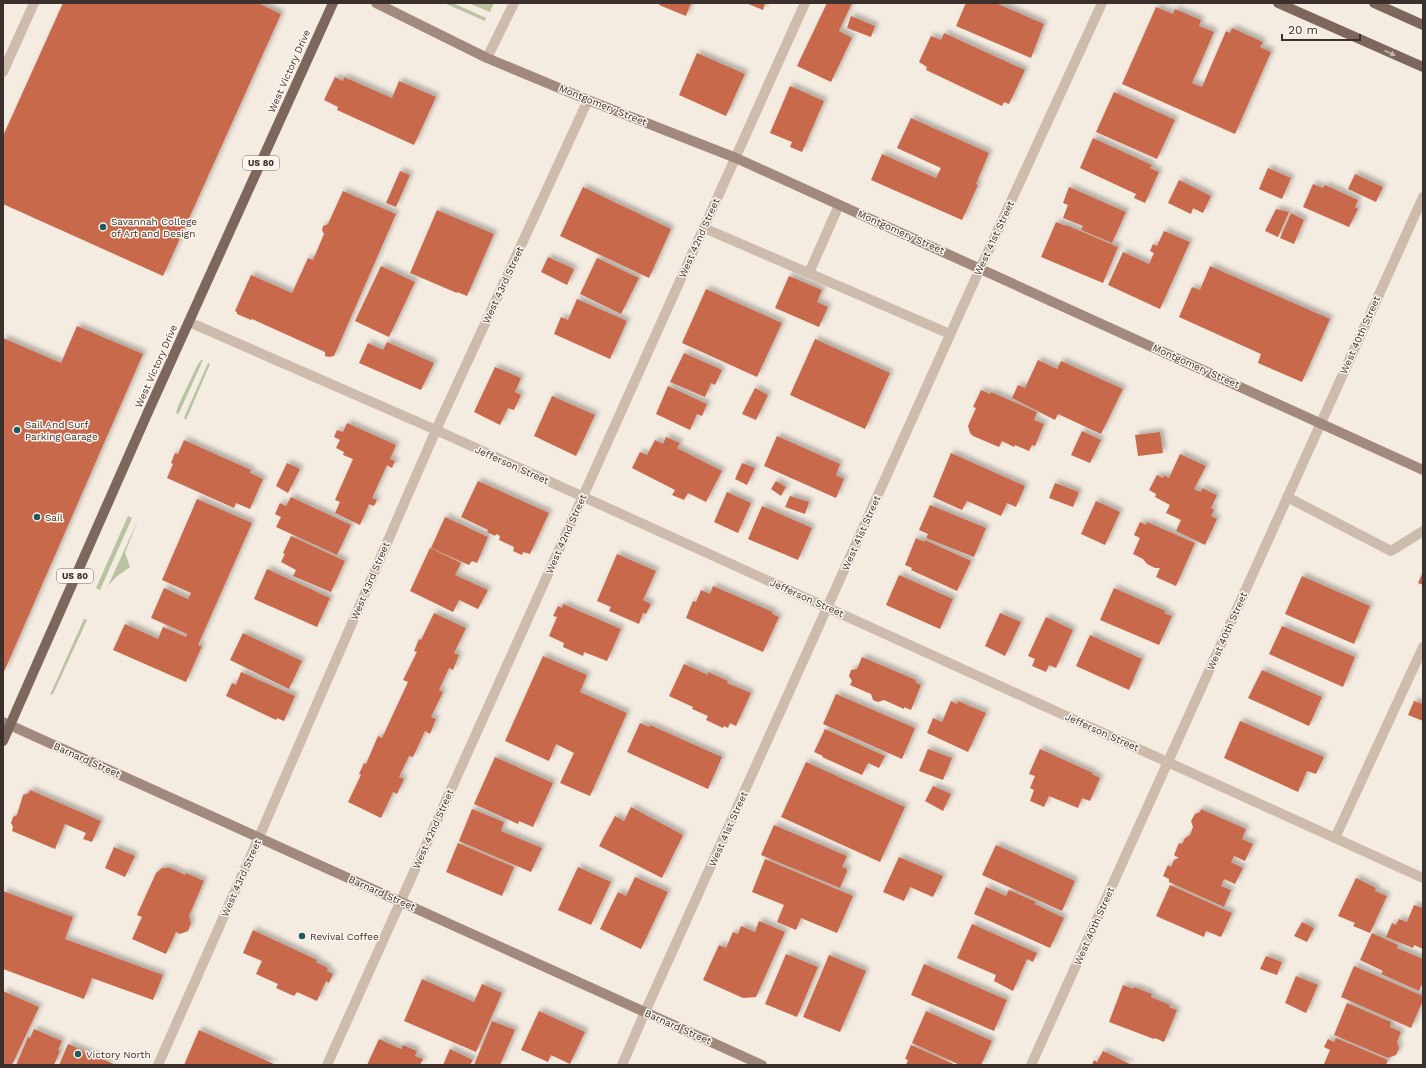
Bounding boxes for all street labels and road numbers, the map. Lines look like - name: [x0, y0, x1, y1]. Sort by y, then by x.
- street label: West Victory Drive: [266, 28, 312, 114]
- street label: Montgomery Street: [557, 82, 649, 128]
- road number: US 80: [243, 156, 279, 170]
- street label: West 42nd Street: [677, 196, 722, 279]
- street label: West 41st Street: [972, 198, 1016, 277]
- street label: Montgomery Street: [856, 208, 947, 256]
- street label: West 43rd Street: [480, 244, 526, 325]
- street label: West 40th Street: [1338, 294, 1382, 376]
- street label: West Victory Drive: [133, 323, 179, 409]
- street label: Montgomery Street: [1151, 342, 1242, 390]
- street label: Jefferson Street: [473, 444, 551, 487]
- street label: West 42nd Street: [544, 492, 589, 575]
- street label: West 41st Street: [840, 493, 883, 572]
- street label: West 43rd Street: [349, 540, 392, 622]
- road number: US 80: [57, 569, 93, 583]
- street label: Jefferson Street: [768, 577, 846, 620]
- street label: West 40th Street: [1205, 590, 1249, 672]
- street label: Jefferson Street: [1063, 711, 1141, 754]
- street label: Barnard Street: [52, 740, 123, 780]
- street label: West 42nd Street: [411, 787, 456, 870]
- street label: West 41st Street: [707, 789, 750, 868]
- street label: West 43rd Street: [219, 837, 263, 918]
- street label: Barnard Street: [347, 873, 418, 913]
- street label: West 40th Street: [1072, 885, 1116, 967]
- street label: Barnard Street: [643, 1007, 714, 1047]

